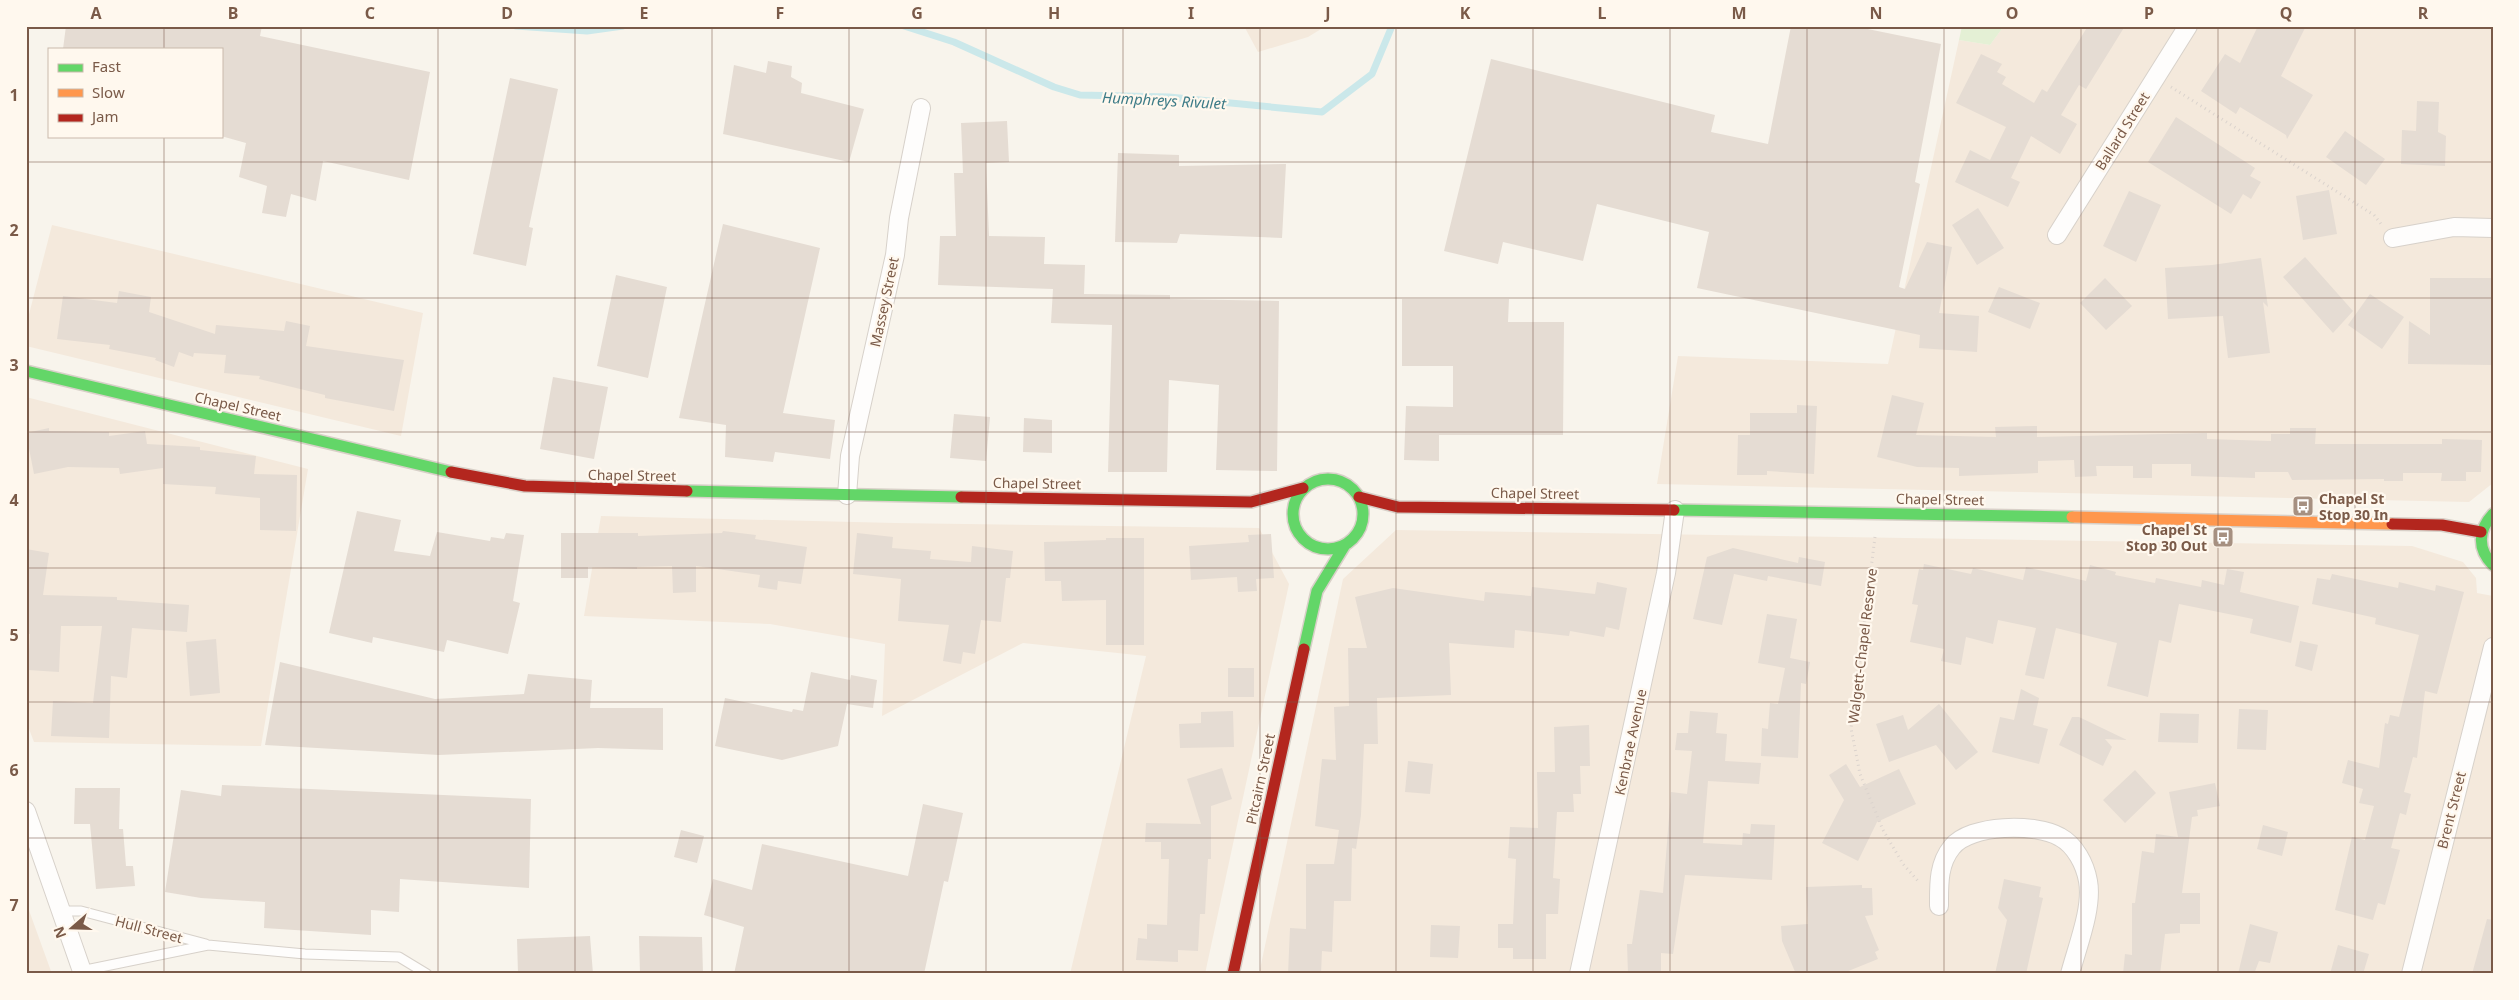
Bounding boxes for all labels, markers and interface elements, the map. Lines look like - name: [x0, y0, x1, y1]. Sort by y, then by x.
- text: A: [90, 2, 102, 24]
- text: B: [228, 2, 238, 24]
- text: C: [365, 2, 375, 24]
- text: D: [501, 2, 513, 24]
- text: E: [640, 2, 649, 24]
- text: F: [776, 2, 784, 24]
- text: G: [911, 2, 923, 24]
- text: H: [1048, 2, 1060, 24]
- text: I: [1188, 2, 1194, 24]
- text: J: [1323, 2, 1331, 24]
- text: K: [1460, 2, 1471, 24]
- text: L: [1598, 2, 1607, 24]
- text: M: [1731, 2, 1747, 24]
- text: N: [1869, 2, 1883, 24]
- text: O: [2006, 2, 2018, 24]
- text: P: [2144, 2, 2154, 24]
- text: Q: [2280, 2, 2292, 24]
- text: R: [2418, 2, 2429, 24]
- legend: [48, 48, 222, 138]
- text: Fast: [92, 56, 121, 76]
- text: Slow: [92, 82, 125, 102]
- text: 1: [9, 84, 19, 106]
- water label: Humphreys Rivulet: [1101, 87, 1228, 113]
- street label: Ballard Street: [2090, 88, 2154, 174]
- text: Jam: [90, 106, 119, 126]
- text: 2: [9, 219, 19, 241]
- street label: Massey Street: [865, 255, 903, 349]
- text: 3: [9, 354, 19, 376]
- street label: Chapel Street: [193, 387, 283, 425]
- street label: Chapel Street: [588, 465, 676, 485]
- street label: Chapel Street: [993, 473, 1081, 493]
- street label: Chapel Street: [1491, 483, 1579, 503]
- text: 4: [9, 489, 19, 511]
- street label: Chapel Street: [1896, 489, 1984, 509]
- place label: Chapel St Stop 30 In: [2319, 489, 2388, 524]
- bus stop icon: Chapel St Stop 30 In: [2291, 494, 2315, 518]
- place label: Chapel St Stop 30 Out: [2126, 520, 2207, 555]
- bus stop icon: Chapel St Stop 30 Out: [2211, 525, 2235, 549]
- street label: Walgett-Chapel Reserve: [1843, 567, 1881, 725]
- text: 5: [9, 624, 19, 646]
- street label: Kenbrae Avenue: [1609, 687, 1651, 797]
- street label: Pitcairn Street: [1241, 732, 1279, 826]
- text: 6: [9, 759, 19, 781]
- street label: Brent Street: [2432, 769, 2470, 851]
- text: 7: [9, 894, 19, 916]
- north arrow: [48, 902, 98, 952]
- street label: Hull Street: [113, 911, 185, 947]
- text: N: [48, 924, 70, 941]

